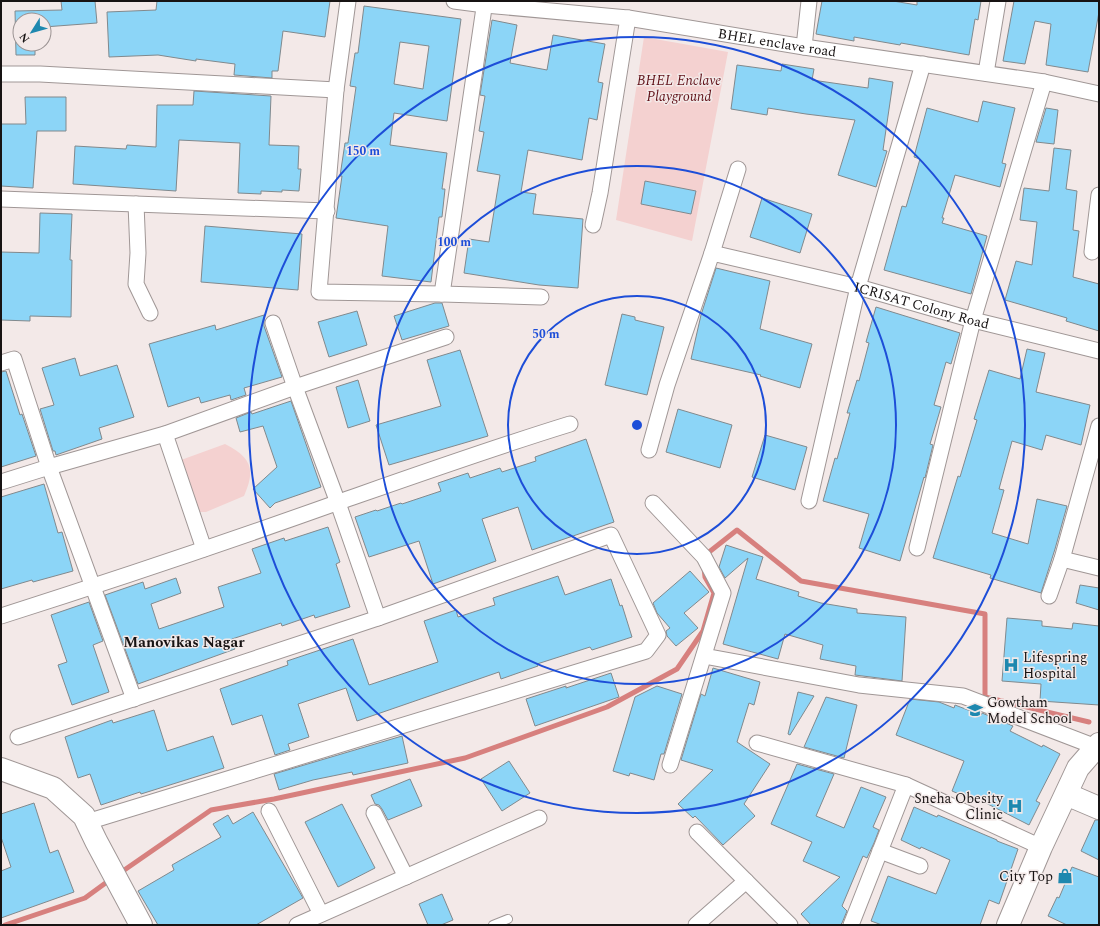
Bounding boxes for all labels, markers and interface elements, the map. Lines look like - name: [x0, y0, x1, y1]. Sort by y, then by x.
- north arrow: [12, 12, 52, 52]
- street label: BHEL enclave road: [716, 23, 838, 63]
- text: N: [15, 29, 34, 46]
- park label: BHEL Enclave Playground: [637, 70, 721, 107]
- text: 150 m: [346, 142, 380, 161]
- text: 100 m: [437, 233, 471, 252]
- street label: ICRISAT Colony Road: [852, 276, 992, 335]
- text: 50 m: [532, 325, 560, 344]
- centre of rings: [630, 418, 644, 432]
- district label: Manovikas Nagar: [123, 631, 245, 654]
- place label: Lifespring Hospital: [1023, 647, 1087, 684]
- hospital icon: Lifespring Hospital: [1002, 656, 1020, 674]
- place label: Gowtham Model School: [987, 692, 1072, 729]
- school or university icon: Gowtham Model School: [966, 701, 984, 719]
- place label: Sneha Obesity Clinic: [914, 788, 1004, 825]
- hospital icon: Sneha Obesity Clinic: [1006, 797, 1024, 815]
- place label: City Top: [999, 866, 1053, 887]
- shop icon: City Top: [1056, 867, 1074, 885]

